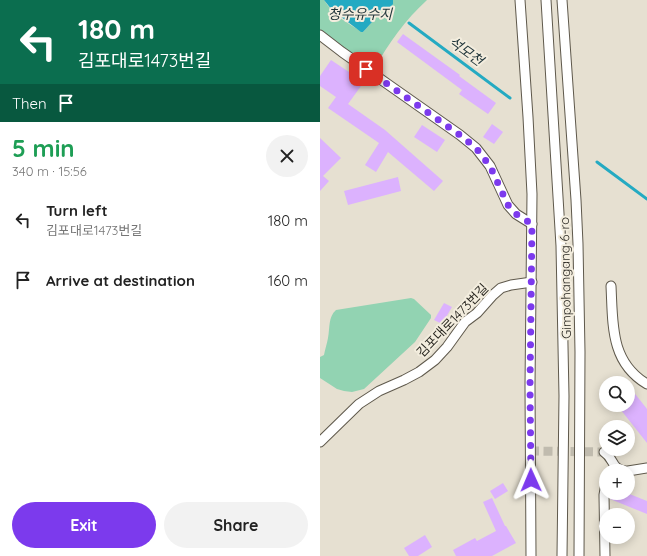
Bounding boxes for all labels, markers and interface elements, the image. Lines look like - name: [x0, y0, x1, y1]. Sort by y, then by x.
- water label: 청수유수지: [328, 5, 393, 23]
- text: 180 m: [78, 11, 155, 46]
- icon: left: [12, 16, 64, 68]
- water label: 석모천: [445, 32, 488, 70]
- text: 김포대로1473번길: [78, 49, 211, 72]
- pin: [349, 52, 383, 86]
- icon: arrive: [355, 58, 377, 80]
- icon: arrive: [55, 92, 77, 114]
- text: Then: [12, 94, 47, 113]
- text: 5 min: [12, 133, 75, 163]
- button: close: [266, 135, 308, 177]
- text: 340 m · 15:56: [12, 163, 87, 179]
- text: Turn left: [46, 201, 108, 220]
- icon: left: [12, 209, 34, 231]
- text: 180 m: [268, 211, 308, 230]
- street label: Gimpohangang 6-ro: [556, 217, 574, 339]
- text: 김포대로1473번길: [46, 222, 142, 238]
- icon: arrive: [12, 269, 34, 291]
- text: Arrive at destination: [46, 271, 195, 290]
- text: 160 m: [268, 271, 308, 290]
- street label: 김포대로1473번길: [413, 280, 491, 360]
- map controls: [599, 376, 635, 544]
- button: search: [599, 376, 635, 412]
- button: layers: [599, 420, 635, 456]
- position arrow: [510, 459, 552, 501]
- button: +: [599, 464, 635, 500]
- button: Exit: [12, 502, 156, 548]
- button: Share: [164, 502, 308, 548]
- button: −: [599, 508, 635, 544]

